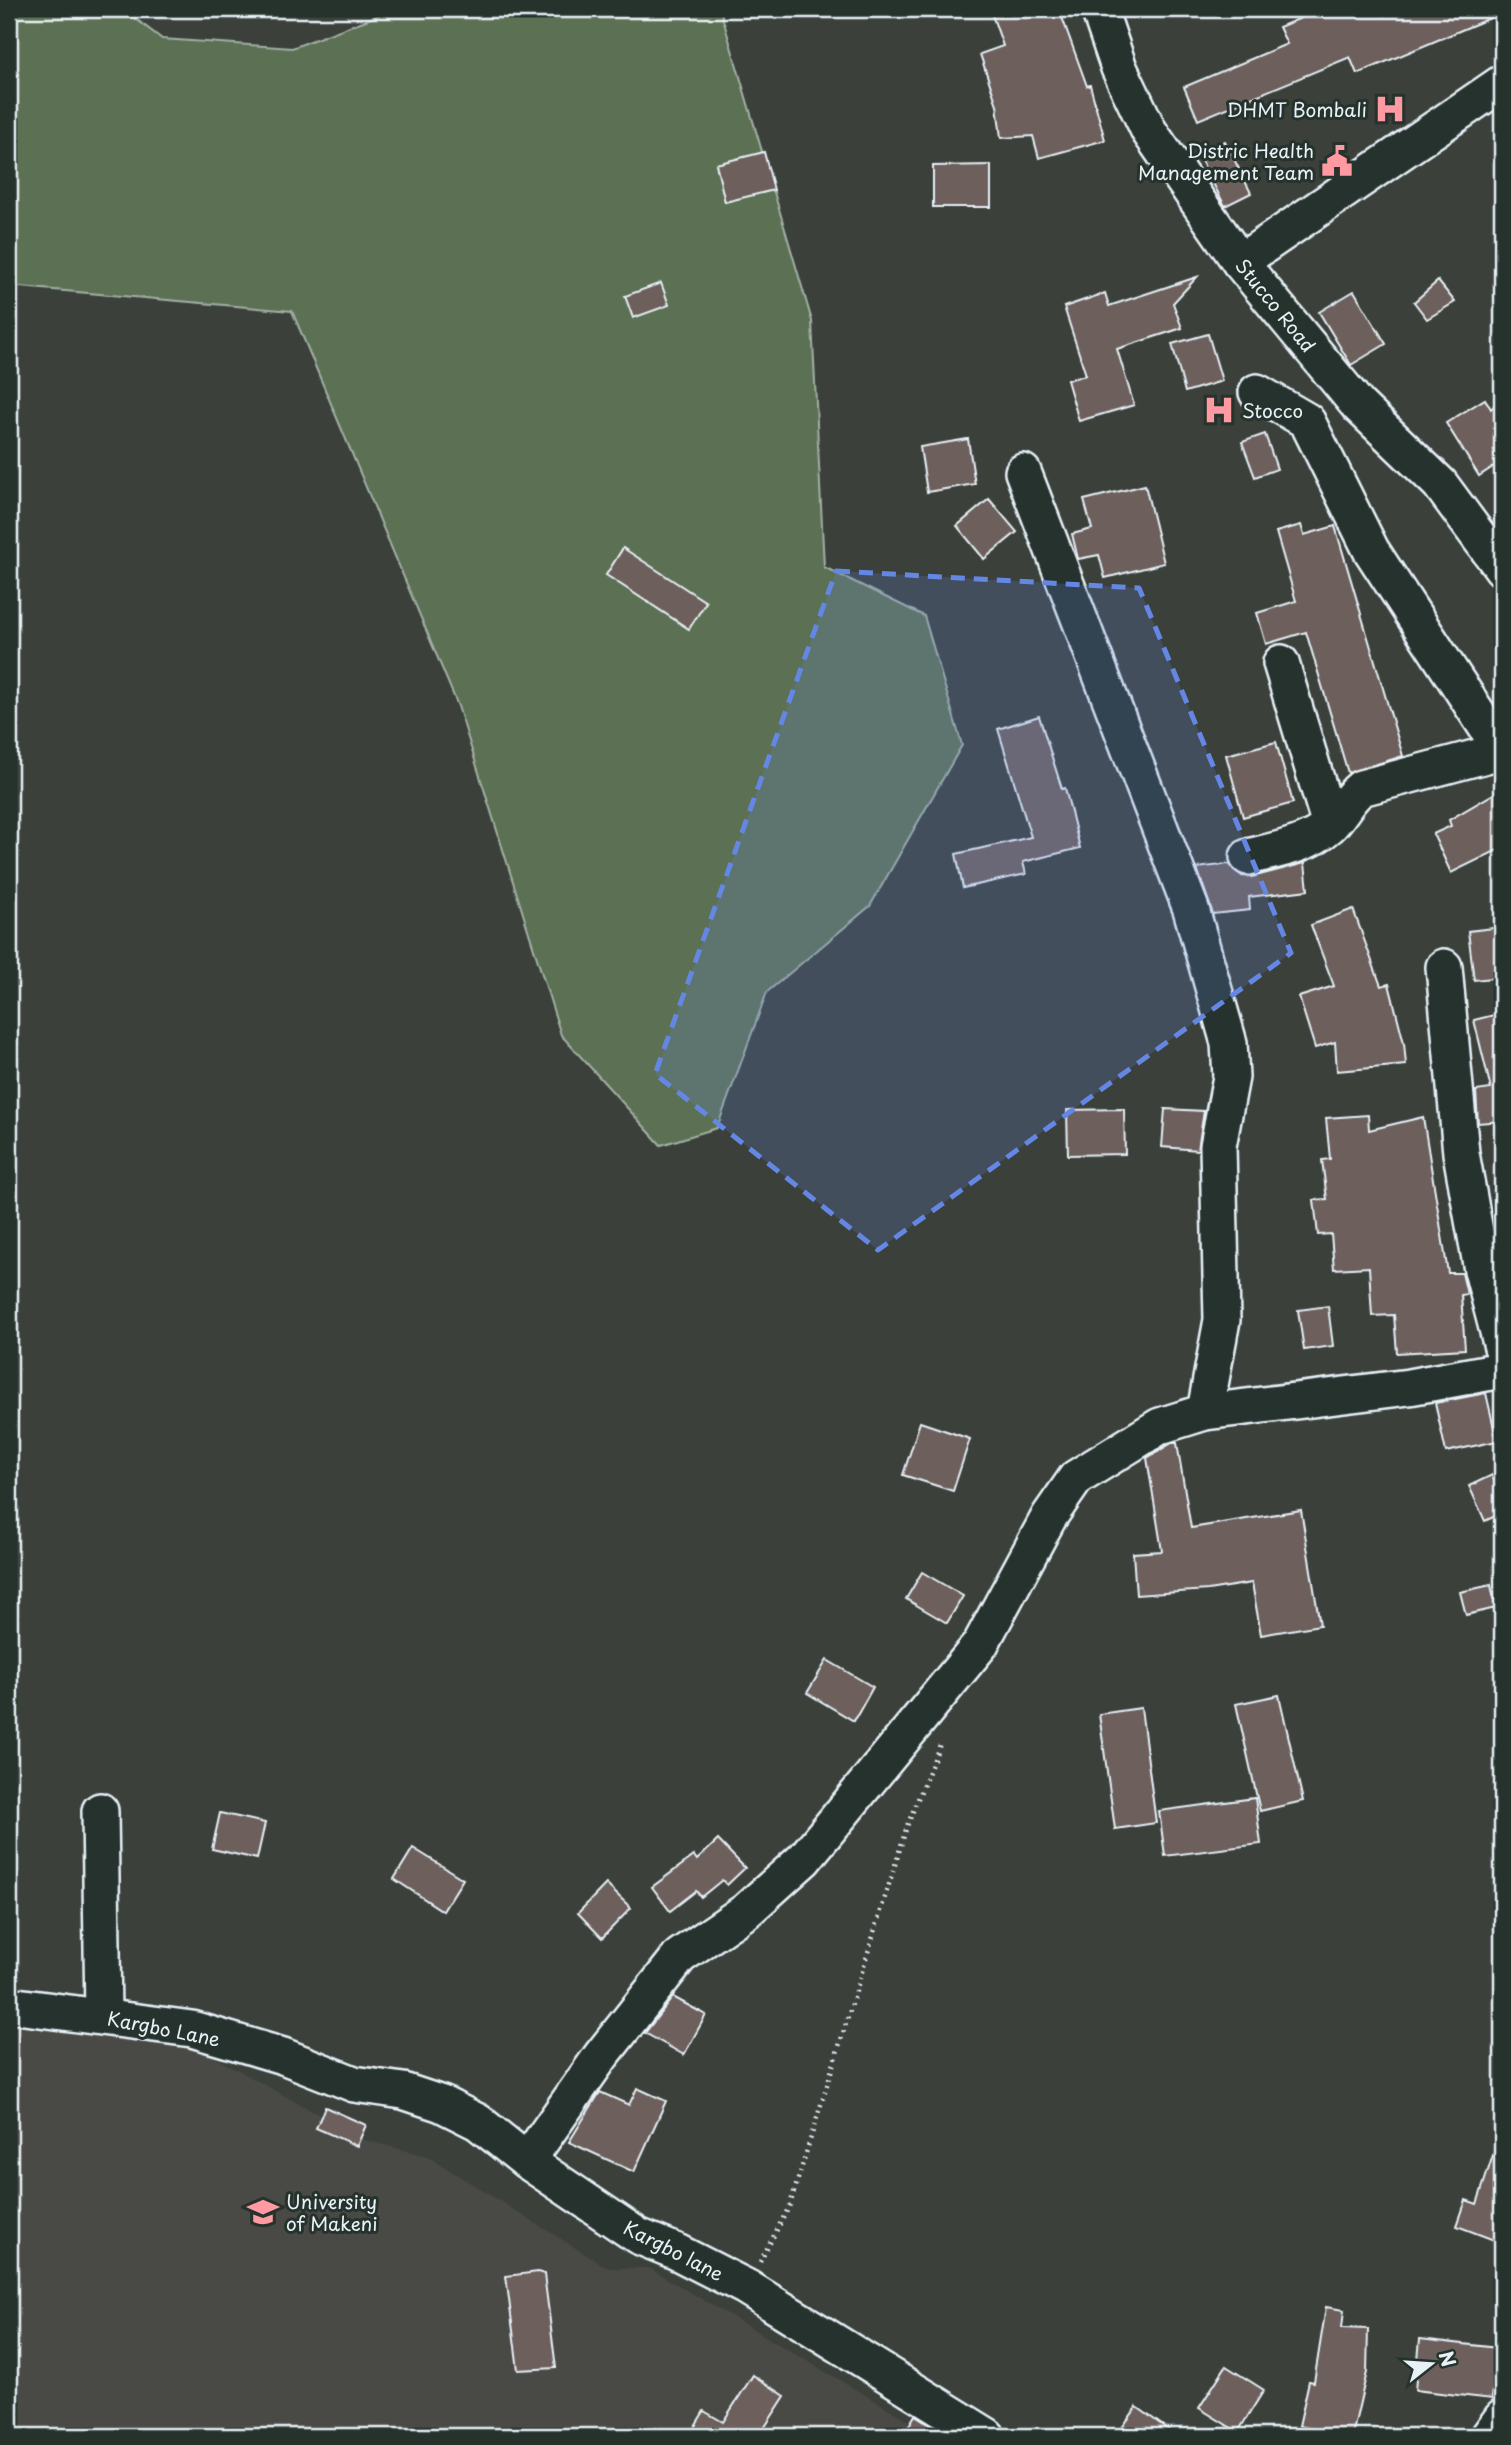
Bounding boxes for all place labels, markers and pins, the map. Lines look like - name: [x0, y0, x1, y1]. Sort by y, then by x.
- hospital icon: DHMT Bombali: [1373, 92, 1407, 126]
- place label: DHMT Bombali: [1227, 95, 1367, 123]
- place label: Distric Health Management Team: [1138, 136, 1314, 186]
- public building icon: Distric Health Management Team: [1320, 144, 1354, 178]
- hospital icon: Stocco: [1202, 393, 1236, 427]
- place label: Stocco: [1242, 396, 1303, 424]
- place label: University of Makeni: [286, 2187, 378, 2237]
- school or university icon: University of Makeni: [246, 2195, 280, 2229]

